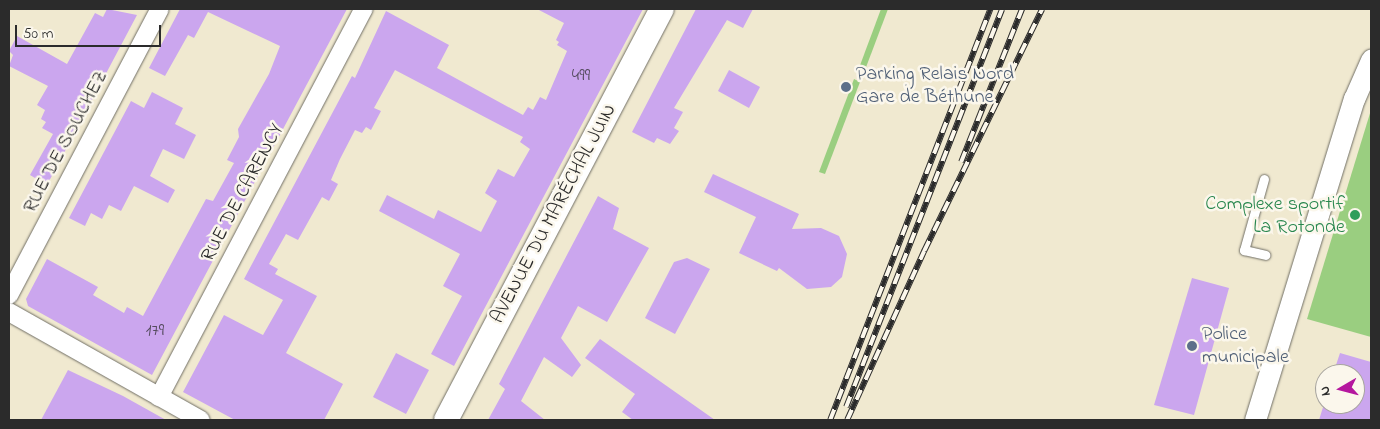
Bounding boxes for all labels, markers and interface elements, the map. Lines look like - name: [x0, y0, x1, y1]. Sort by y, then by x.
- scale bar: [18, 15, 164, 47]
- text: 50 m: [23, 23, 53, 45]
- place label: Parking Relais Nord Gare de Béthune: [856, 63, 1014, 110]
- house number: 499: [572, 65, 590, 87]
- street label: RUE DE SOUCHEZ: [18, 67, 114, 217]
- marker: Parking Relais Nord Gare de Béthune: [840, 81, 852, 93]
- street label: AVENUE DU MARÉCHAL JUIN: [486, 100, 622, 328]
- street label: RUE DE CARENCY: [197, 120, 289, 266]
- place label: Complexe sportif La Rotonde: [1205, 192, 1345, 239]
- marker: Complexe sportif La Rotonde: [1349, 209, 1361, 221]
- house number: 179: [146, 320, 164, 342]
- place label: Police municipale: [1202, 322, 1289, 369]
- marker: Police municipale: [1186, 340, 1198, 352]
- north arrow: [1315, 364, 1365, 414]
- text: N: [1315, 385, 1337, 397]

